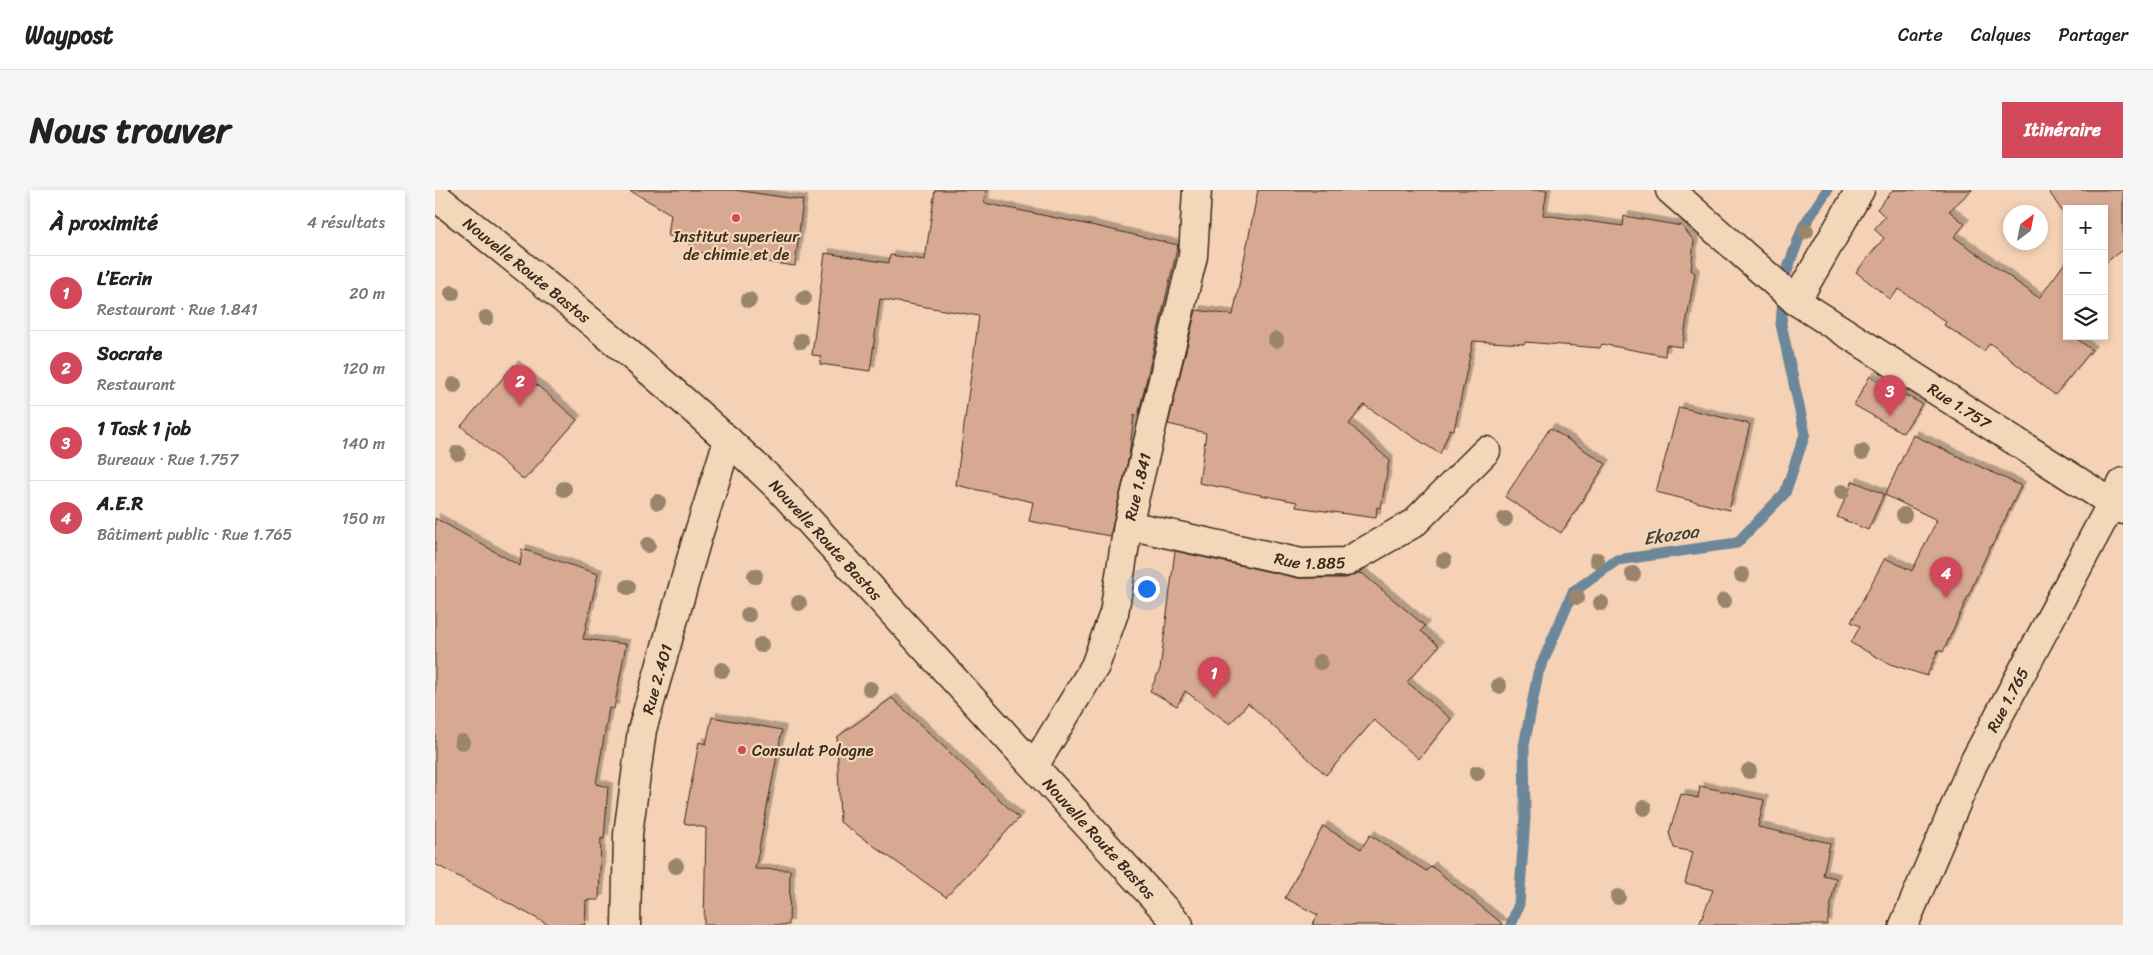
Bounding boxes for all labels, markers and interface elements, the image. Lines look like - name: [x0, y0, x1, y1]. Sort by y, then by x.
- text: Waypost: [25, 14, 113, 56]
- text: Carte: [1898, 19, 1943, 51]
- text: Calques: [1971, 19, 2031, 51]
- text: Partager: [2059, 19, 2128, 51]
- text: Nous trouver: [30, 99, 230, 161]
- button: Itinéraire: [2002, 102, 2123, 158]
- text: À proximité: [50, 204, 158, 242]
- north arrow: [2003, 205, 2048, 250]
- map controls: [2063, 205, 2108, 340]
- button: +: [2063, 205, 2108, 250]
- text: 4 résultats: [307, 208, 385, 237]
- street label: Nouvelle Route Bastos: [457, 209, 598, 331]
- marker: Institut superieur de chimie et de: [730, 212, 742, 224]
- place label: Institut superieur de chimie et de: [672, 222, 800, 269]
- button: −: [2063, 250, 2108, 295]
- text: L’Ecrin: [97, 262, 152, 295]
- text: 1: [63, 279, 69, 308]
- text: 20 m: [349, 279, 385, 308]
- text: Restaurant · Rue 1.841: [97, 295, 258, 324]
- button: layers: [2063, 295, 2108, 340]
- text: Socrate: [97, 337, 162, 370]
- text: 2: [61, 354, 71, 383]
- text: 120 m: [342, 354, 385, 383]
- pin: 2: [504, 365, 536, 406]
- text: Restaurant: [97, 370, 176, 399]
- street label: Rue 1.757: [1922, 374, 1998, 437]
- pin: 3: [1874, 375, 1906, 416]
- text: 1 Task 1 job: [97, 412, 191, 445]
- text: 3: [62, 429, 70, 458]
- text: 140 m: [342, 429, 385, 458]
- text: Bureaux · Rue 1.757: [97, 445, 238, 474]
- street label: Rue 1.841: [1115, 450, 1159, 524]
- street label: Nouvelle Route Bastos: [762, 471, 890, 608]
- text: A.E.R: [97, 487, 143, 520]
- text: 4: [61, 504, 71, 533]
- text: 150 m: [342, 504, 385, 533]
- water label: Ekozoa: [1641, 515, 1703, 555]
- text: Bâtiment public · Rue 1.765: [97, 520, 292, 549]
- street label: Rue 1.885: [1272, 543, 1346, 578]
- pin: 4: [1930, 557, 1962, 598]
- your location: [1134, 576, 1160, 602]
- street label: Rue 2.401: [633, 640, 681, 718]
- pin: 1: [1198, 657, 1230, 698]
- street label: Rue 1.765: [1978, 662, 2037, 738]
- place label: Consulat Pologne: [752, 736, 874, 765]
- marker: Consulat Pologne: [736, 744, 748, 756]
- street label: Nouvelle Route Bastos: [1035, 770, 1164, 907]

